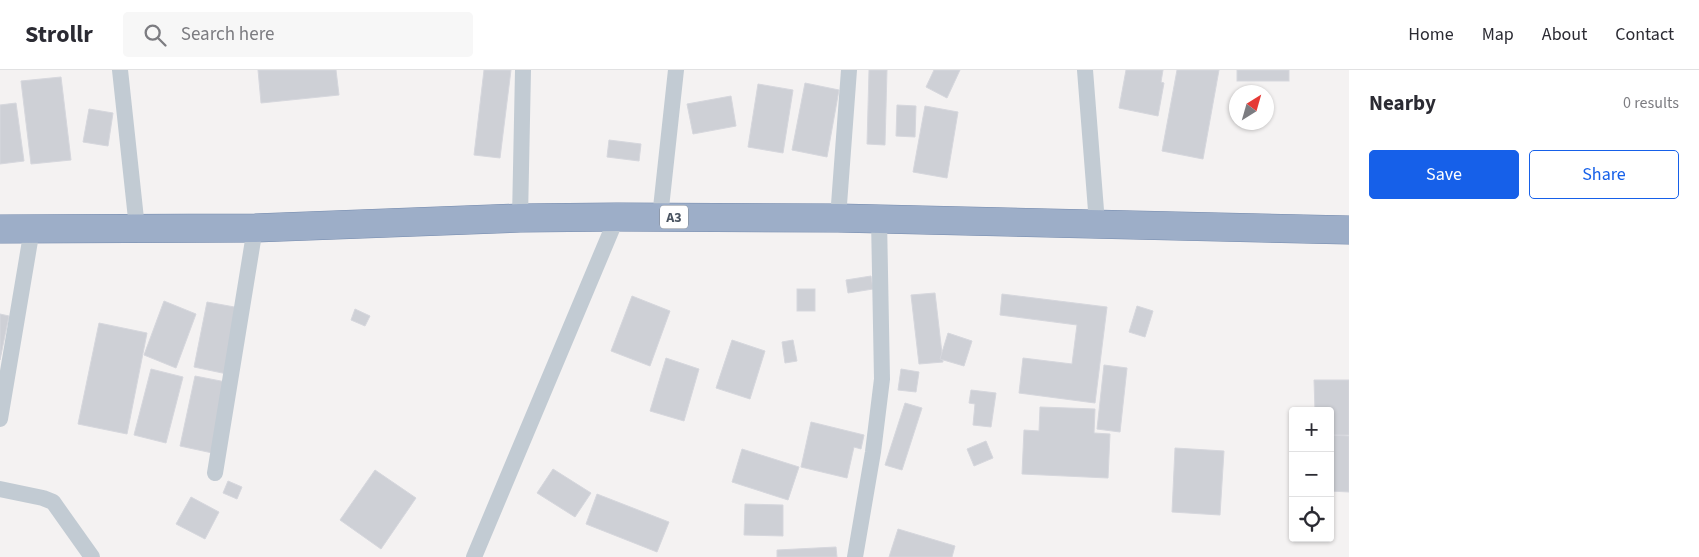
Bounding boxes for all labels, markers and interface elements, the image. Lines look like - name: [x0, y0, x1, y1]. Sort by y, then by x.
- search box: [123, 12, 473, 57]
- text: Strollr: [25, 17, 93, 52]
- icon: search: [141, 21, 169, 49]
- text: Search here: [181, 21, 274, 48]
- text: Home: [1408, 22, 1454, 47]
- text: Map: [1482, 22, 1514, 47]
- text: About: [1542, 22, 1587, 47]
- text: Contact: [1615, 22, 1674, 47]
- north arrow: [1229, 85, 1274, 130]
- text: Nearby: [1369, 88, 1436, 118]
- text: 0 results: [1623, 92, 1679, 114]
- button: Save: [1369, 150, 1519, 199]
- button: Share: [1529, 150, 1679, 199]
- road number: A3: [660, 206, 688, 228]
- map controls: [1289, 407, 1334, 542]
- button: +: [1289, 407, 1334, 452]
- button: −: [1289, 452, 1334, 497]
- button: locate: [1289, 497, 1334, 542]

